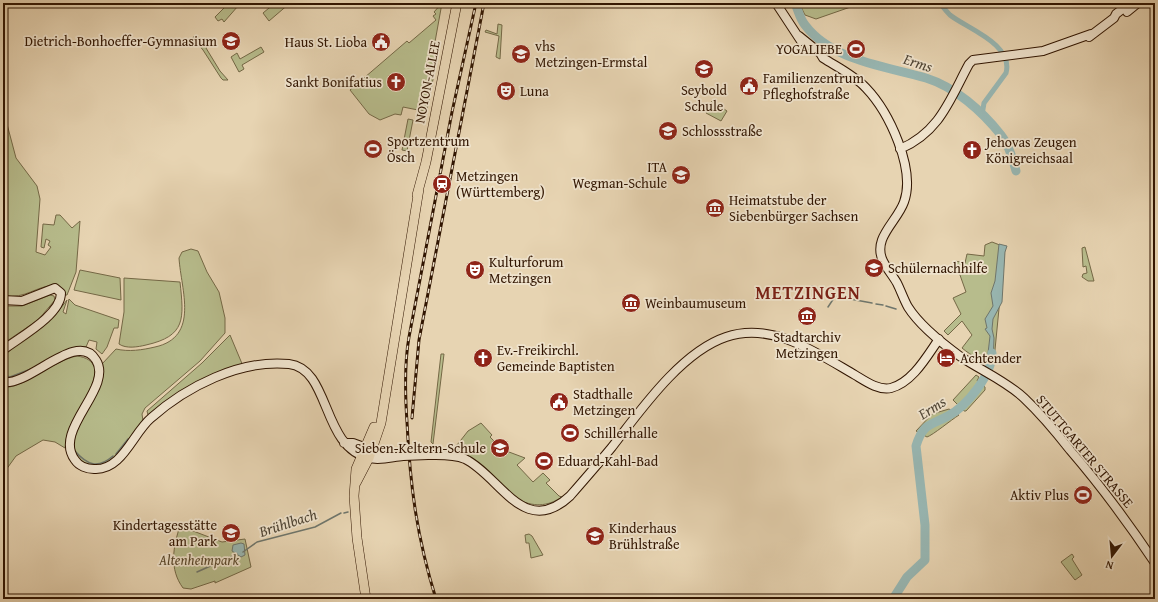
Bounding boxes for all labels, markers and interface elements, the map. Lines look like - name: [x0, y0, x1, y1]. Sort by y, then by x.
- school or university icon: Dietrich-Bonhoeffer-Gymnasium: [220, 30, 242, 52]
- place label: Dietrich-Bonhoeffer-Gymnasium: [24, 31, 218, 51]
- public building icon: Haus St. Lioba: [370, 31, 392, 53]
- place label: Haus St. Lioba: [285, 32, 367, 52]
- place label: vhs Metzingen-Ermstal: [535, 36, 648, 72]
- sports icon: YOGALIEBE: [845, 38, 867, 60]
- street label: NOYON-ALLEE: [409, 39, 445, 125]
- place label: YOGALIEBE: [776, 39, 842, 59]
- school or university icon: vhs Metzingen-Ermstal: [510, 43, 532, 65]
- water label: Erms: [900, 48, 936, 77]
- school or university icon: Seybold Schule: [693, 58, 715, 80]
- place label: Familienzentrum Pfleghofstraße: [763, 68, 864, 104]
- church icon: Sankt Bonifatius: [385, 71, 407, 93]
- place label: Sankt Bonifatius: [286, 72, 382, 92]
- public building icon: Familienzentrum Pfleghofstraße: [738, 75, 760, 97]
- theatre icon: Luna: [495, 80, 517, 102]
- place label: Seybold Schule: [681, 80, 728, 116]
- place label: Luna: [520, 81, 549, 101]
- school or university icon: Schlossstraße: [657, 120, 679, 142]
- place label: Schlossstraße: [682, 121, 763, 141]
- place label: Sportzentrum Ösch: [387, 131, 470, 167]
- place label: Jehovas Zeugen Königreichsaal: [984, 132, 1077, 168]
- sports icon: Sportzentrum Ösch: [362, 138, 384, 160]
- church icon: Jehovas Zeugen Königreichsaal: [961, 139, 983, 161]
- place label: ITA Wegman-Schule: [573, 157, 667, 193]
- school or university icon: ITA Wegman-Schule: [670, 164, 692, 186]
- place label: Metzingen (Württemberg): [456, 166, 545, 202]
- station icon: Metzingen (Württemberg): [431, 173, 453, 195]
- place label: Heimatstube der Siebenbürger Sachsen: [729, 190, 858, 226]
- museum icon: Heimatstube der Siebenbürger Sachsen: [704, 197, 726, 219]
- place label: Kulturforum Metzingen: [489, 252, 564, 288]
- school or university icon: Schülernachhilfe: [863, 257, 885, 279]
- place label: Schülernachhilfe: [888, 258, 988, 278]
- theatre icon: Kulturforum Metzingen: [464, 259, 486, 281]
- district label: METZINGEN: [755, 279, 861, 306]
- museum icon: Weinbaumuseum: [620, 292, 642, 314]
- place label: Weinbaumuseum: [645, 293, 747, 313]
- museum icon: Stadtarchiv Metzingen: [796, 305, 818, 327]
- place label: Stadtarchiv Metzingen: [773, 327, 841, 363]
- place label: Ev.-Freikirchl. Gemeinde Baptisten: [497, 340, 615, 376]
- church icon: Ev.-Freikirchl. Gemeinde Baptisten: [472, 347, 494, 369]
- hotel icon: Achtender: [935, 347, 957, 369]
- place label: Achtender: [960, 348, 1022, 368]
- place label: Stadthalle Metzingen: [573, 384, 635, 420]
- street label: STUTTGARTER STRASSE: [1032, 390, 1138, 512]
- public building icon: Stadthalle Metzingen: [548, 391, 570, 413]
- water label: Erms: [913, 391, 950, 425]
- sports icon: Schillerhalle: [559, 422, 581, 444]
- place label: Schillerhalle: [584, 423, 658, 443]
- school or university icon: Sieben-Keltern-Schule: [489, 437, 511, 459]
- place label: Sieben-Keltern-Schule: [355, 438, 486, 458]
- sports icon: Eduard-Kahl-Bad: [533, 450, 555, 472]
- place label: Eduard-Kahl-Bad: [558, 451, 659, 471]
- sports icon: Aktiv Plus: [1072, 484, 1094, 506]
- place label: Aktiv Plus: [1010, 485, 1069, 505]
- water label: Brühlbach: [255, 503, 320, 542]
- place label: Kindertagesstätte am Park: [113, 515, 218, 551]
- place label: Kinderhaus Brühlstraße: [609, 518, 680, 554]
- school or university icon: Kindertagesstätte am Park: [220, 522, 242, 544]
- school or university icon: Kinderhaus Brühlstraße: [584, 525, 606, 547]
- north arrow: [1092, 536, 1132, 576]
- park label: Altenheimpark: [158, 550, 240, 570]
- text: N: [1103, 557, 1115, 574]

